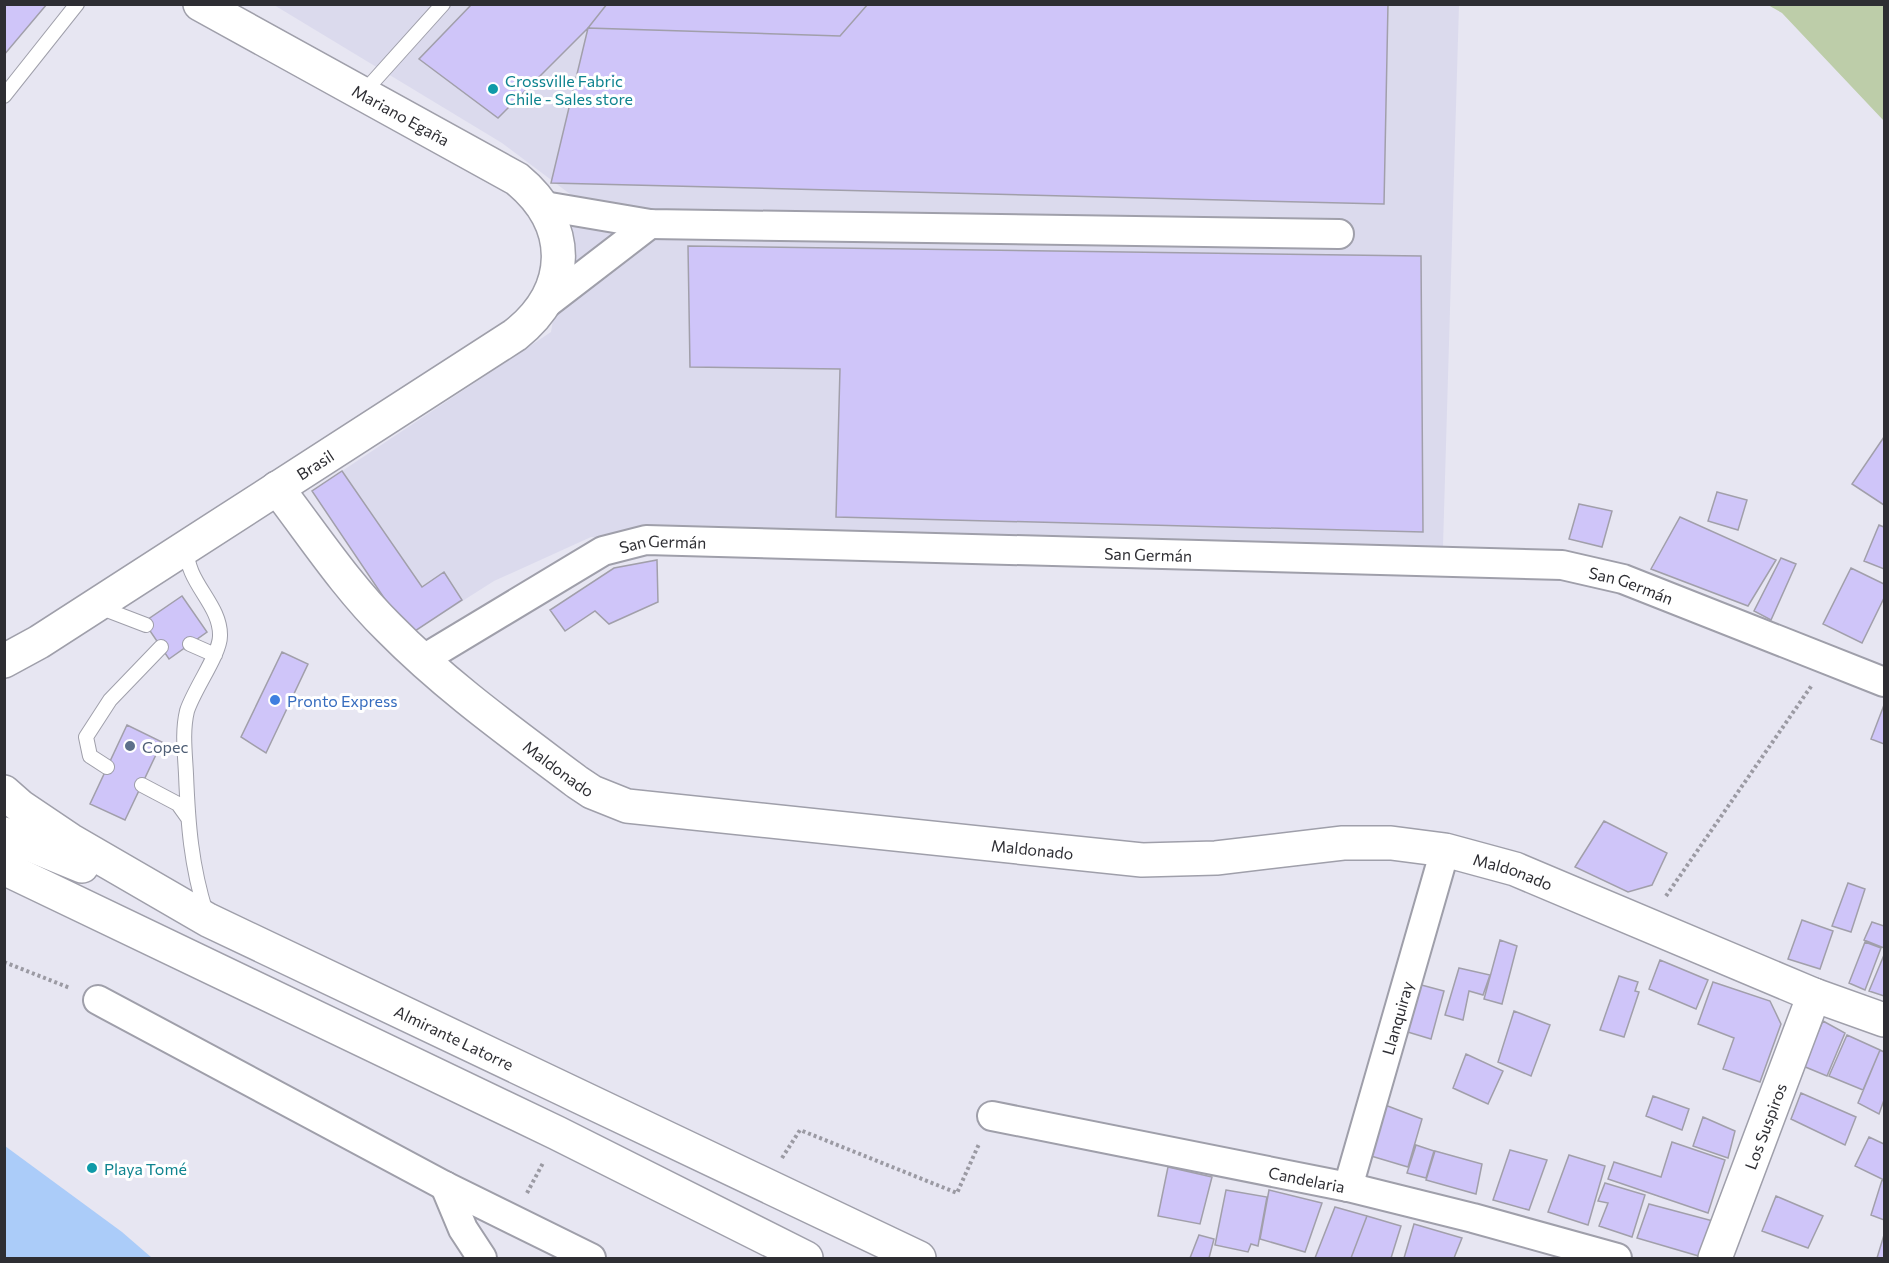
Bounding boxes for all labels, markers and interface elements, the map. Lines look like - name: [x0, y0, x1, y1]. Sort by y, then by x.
- place label: Crossville Fabric Chile - Sales store: [505, 71, 633, 108]
- street label: Mariano Egaña: [349, 80, 453, 150]
- marker: Crossville Fabric Chile - Sales store: [486, 82, 500, 96]
- street label: Brasil: [293, 445, 337, 483]
- street label: San Germán: [617, 530, 707, 556]
- street label: San Germán: [1104, 543, 1192, 564]
- street label: San Germán: [1587, 562, 1676, 607]
- place label: Pronto Express: [287, 691, 398, 710]
- marker: Pronto Express: [268, 693, 282, 707]
- street label: Maldonado: [520, 736, 598, 800]
- place label: Copec: [142, 737, 188, 756]
- marker: Copec: [123, 739, 137, 753]
- street label: Maldonado: [990, 835, 1074, 862]
- street label: Maldonado: [1471, 849, 1556, 893]
- street label: Llanquiray: [1377, 979, 1416, 1057]
- street label: Almirante Latorre: [392, 1001, 517, 1073]
- street label: Los Suspiros: [1740, 1080, 1790, 1172]
- place label: Playa Tomé: [104, 1159, 187, 1178]
- marker: Playa Tomé: [85, 1161, 99, 1175]
- street label: Candelaria: [1267, 1162, 1347, 1196]

